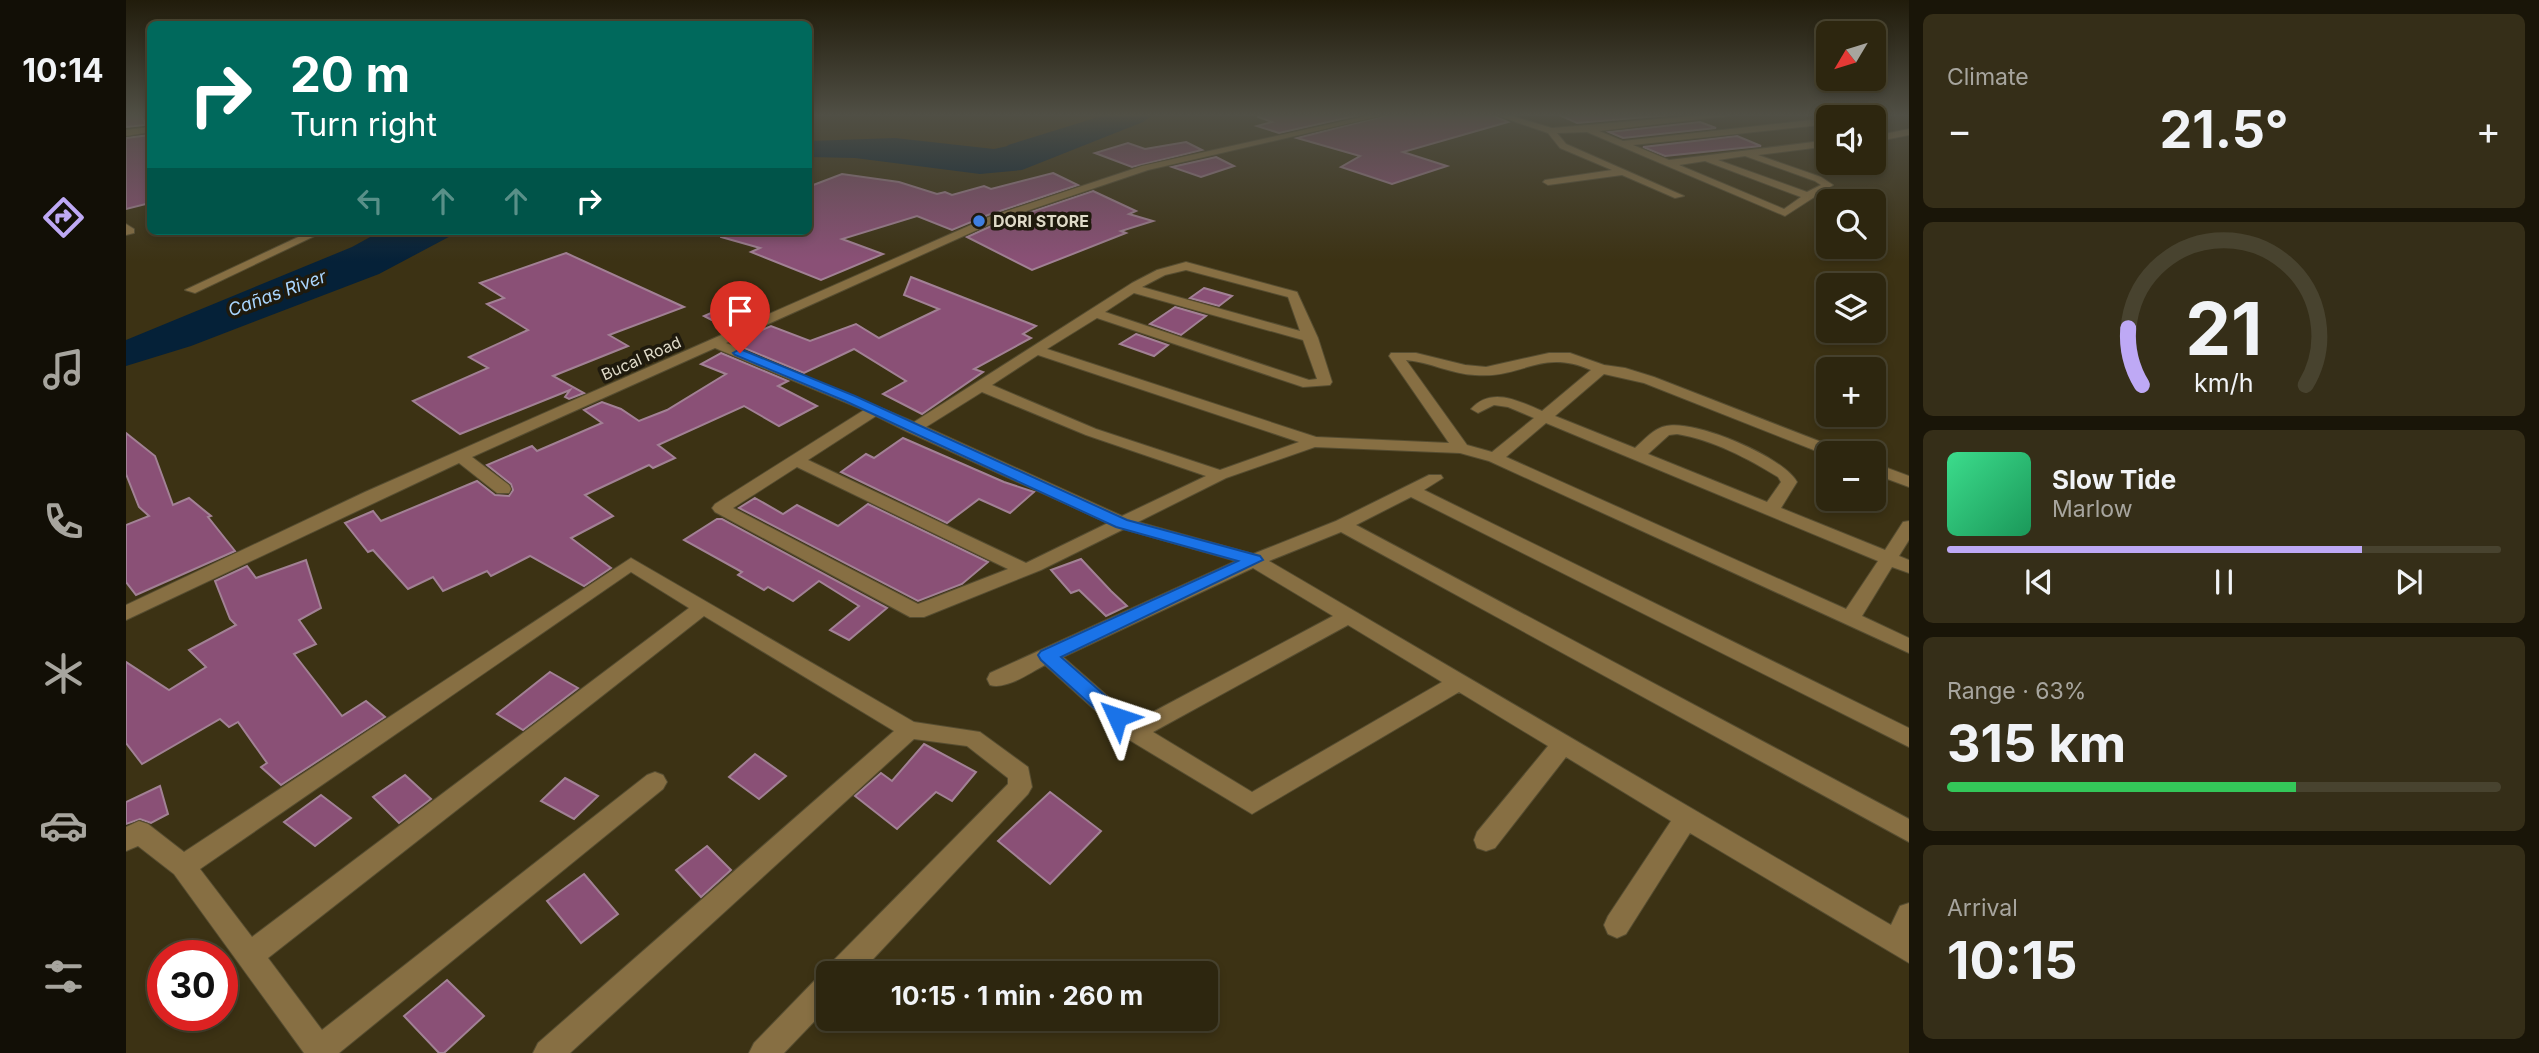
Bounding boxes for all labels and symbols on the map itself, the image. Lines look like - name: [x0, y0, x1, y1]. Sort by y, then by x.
- north arrow: [1816, 21, 1886, 91]
- place label: DORI STORE: [993, 211, 1089, 231]
- marker: DORI STORE: [971, 213, 987, 229]
- water label: Cañas River: [225, 265, 330, 321]
- pin: [710, 281, 770, 353]
- street label: Bucal Road: [598, 332, 684, 384]
- position arrow: [1080, 680, 1154, 754]
- speed limit sign: 30: [147, 940, 238, 1031]

